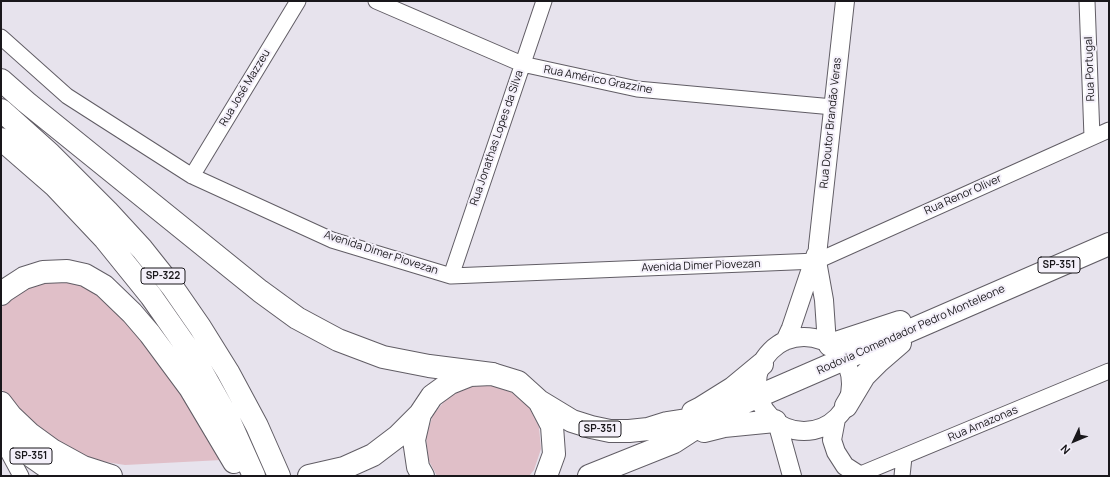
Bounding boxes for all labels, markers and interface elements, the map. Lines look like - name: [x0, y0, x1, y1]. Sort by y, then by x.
- street label: Rua Portugal: [1082, 36, 1098, 102]
- street label: Rua José Mazzeu: [217, 47, 273, 129]
- street label: Rua Doutor Brandão Veras: [818, 57, 844, 189]
- street label: Rua Américo Grazzine: [543, 63, 653, 97]
- street label: Rua Jonathas Lopes da Silva: [468, 69, 526, 207]
- street label: Rua Renor Oliver: [922, 172, 1004, 218]
- street label: Avenida Dimer Piovezan: [322, 228, 440, 278]
- street label: Avenida Dimer Piovezan: [641, 257, 761, 275]
- road number: SP-351: [1038, 257, 1080, 273]
- road number: SP-322: [141, 268, 185, 284]
- street label: Rodovia Comendador Pedro Monteleone: [815, 282, 1007, 378]
- street label: Rua Amazonas: [946, 403, 1020, 445]
- road number: SP-351: [579, 421, 621, 437]
- north arrow: [1054, 421, 1094, 461]
- text: N: [1057, 442, 1073, 458]
- road number: SP-351: [10, 448, 52, 464]

